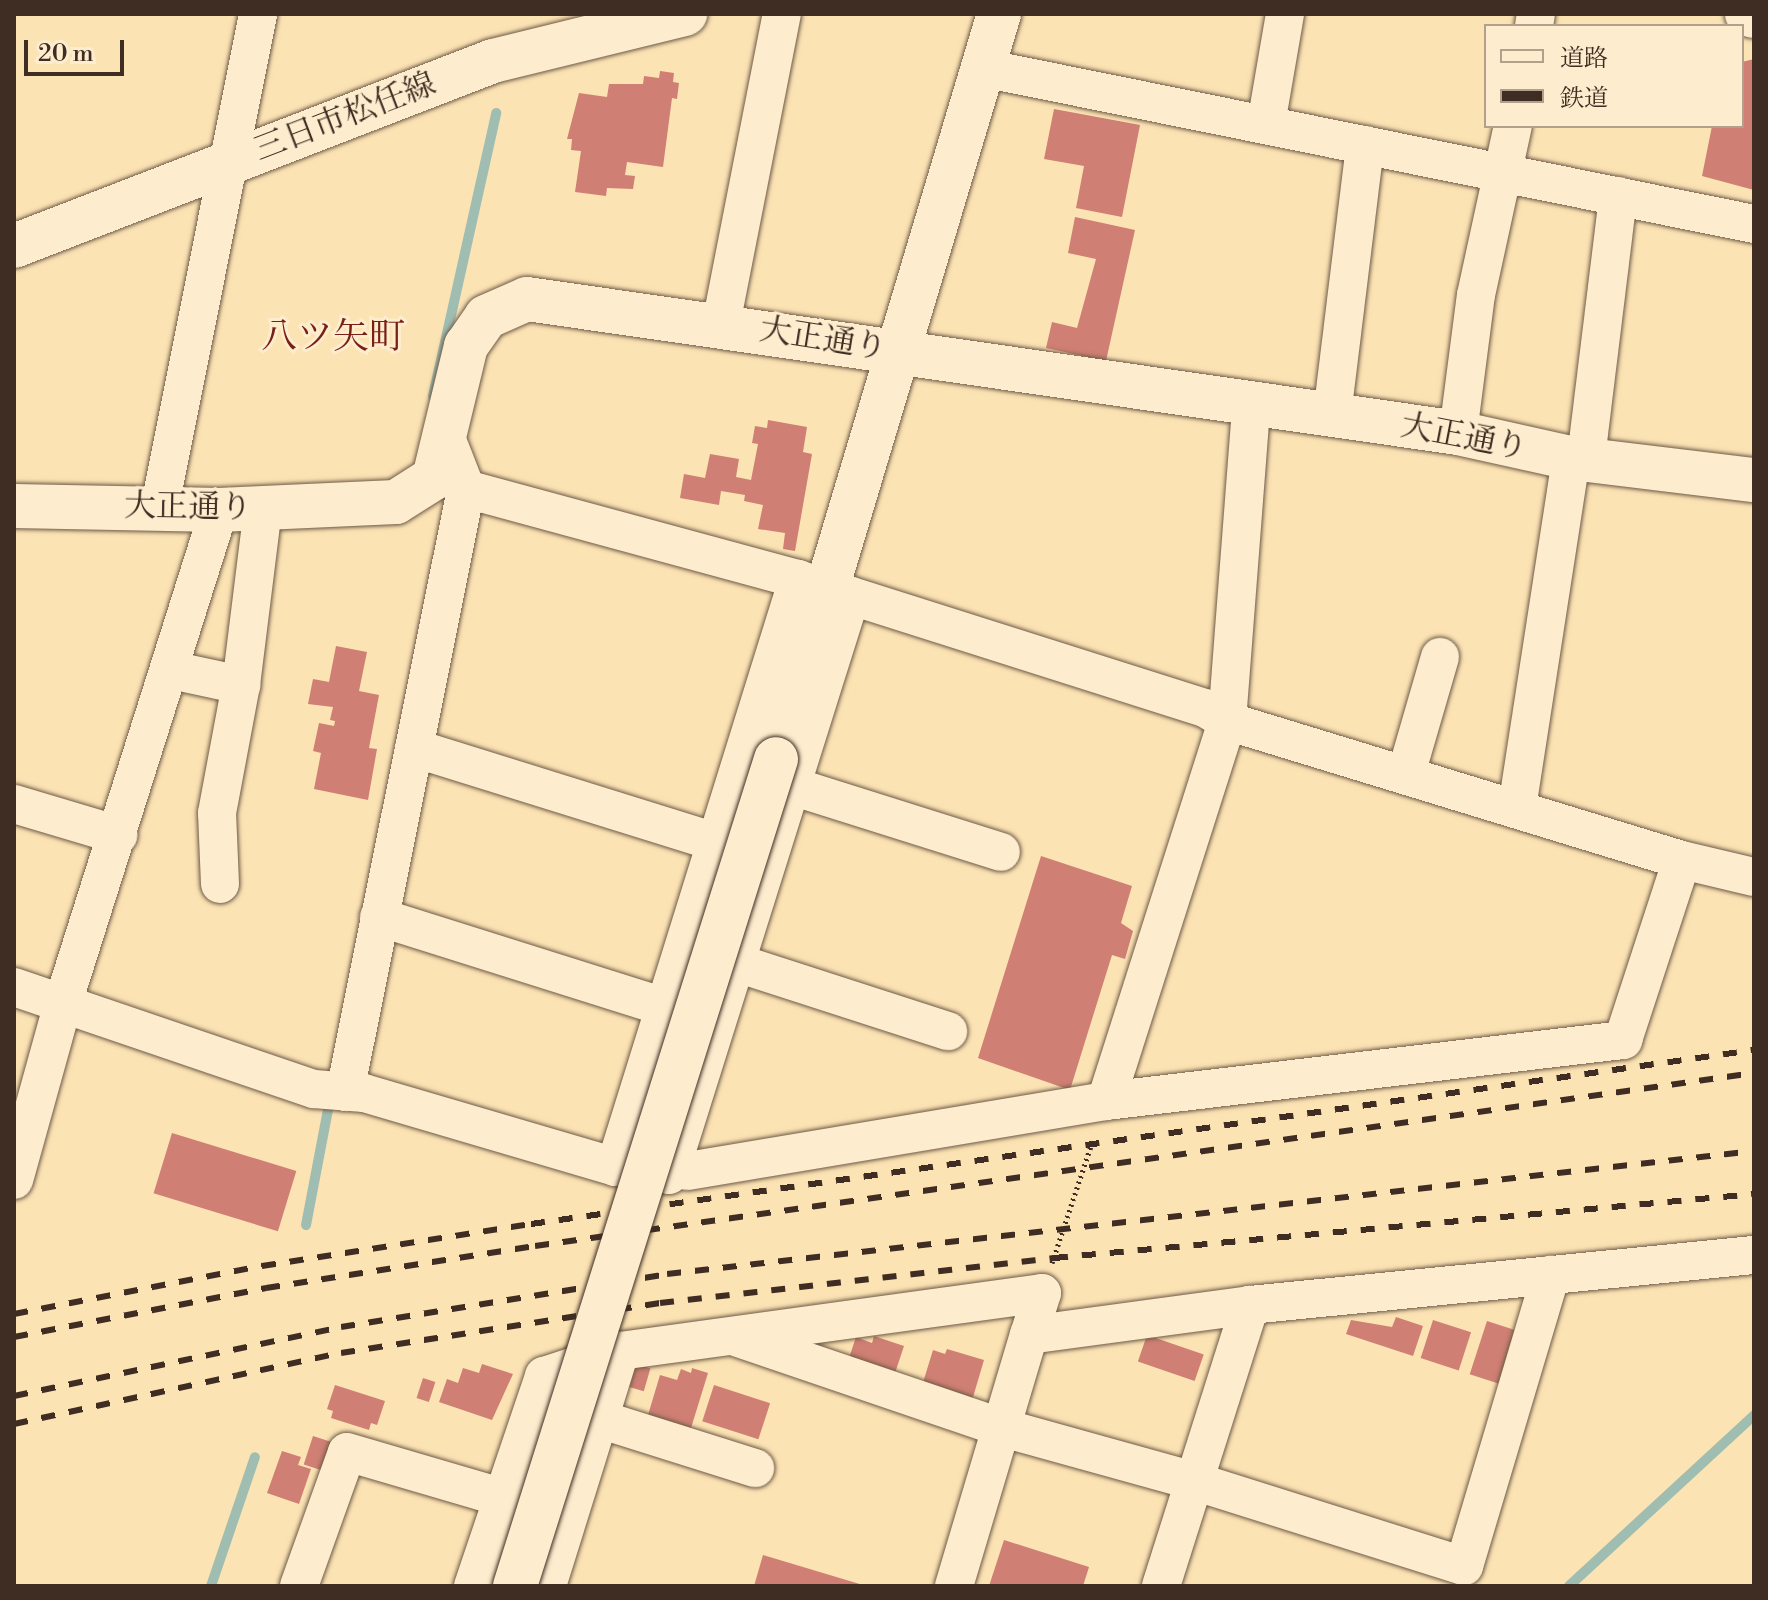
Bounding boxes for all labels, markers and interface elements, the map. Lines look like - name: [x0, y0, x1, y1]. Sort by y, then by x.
- scale bar: [28, 24, 128, 74]
- legend: [1484, 24, 1744, 128]
- text: 20 m: [38, 39, 94, 69]
- text: 道路: [1560, 44, 1608, 74]
- street label: 三日市松任線: [248, 65, 442, 169]
- text: 鉄道: [1560, 84, 1608, 114]
- street label: 大正通り: [757, 310, 889, 368]
- district label: 八ツ矢町: [261, 316, 405, 360]
- street label: 大正通り: [1398, 406, 1530, 468]
- street label: 大正通り: [124, 487, 252, 527]

